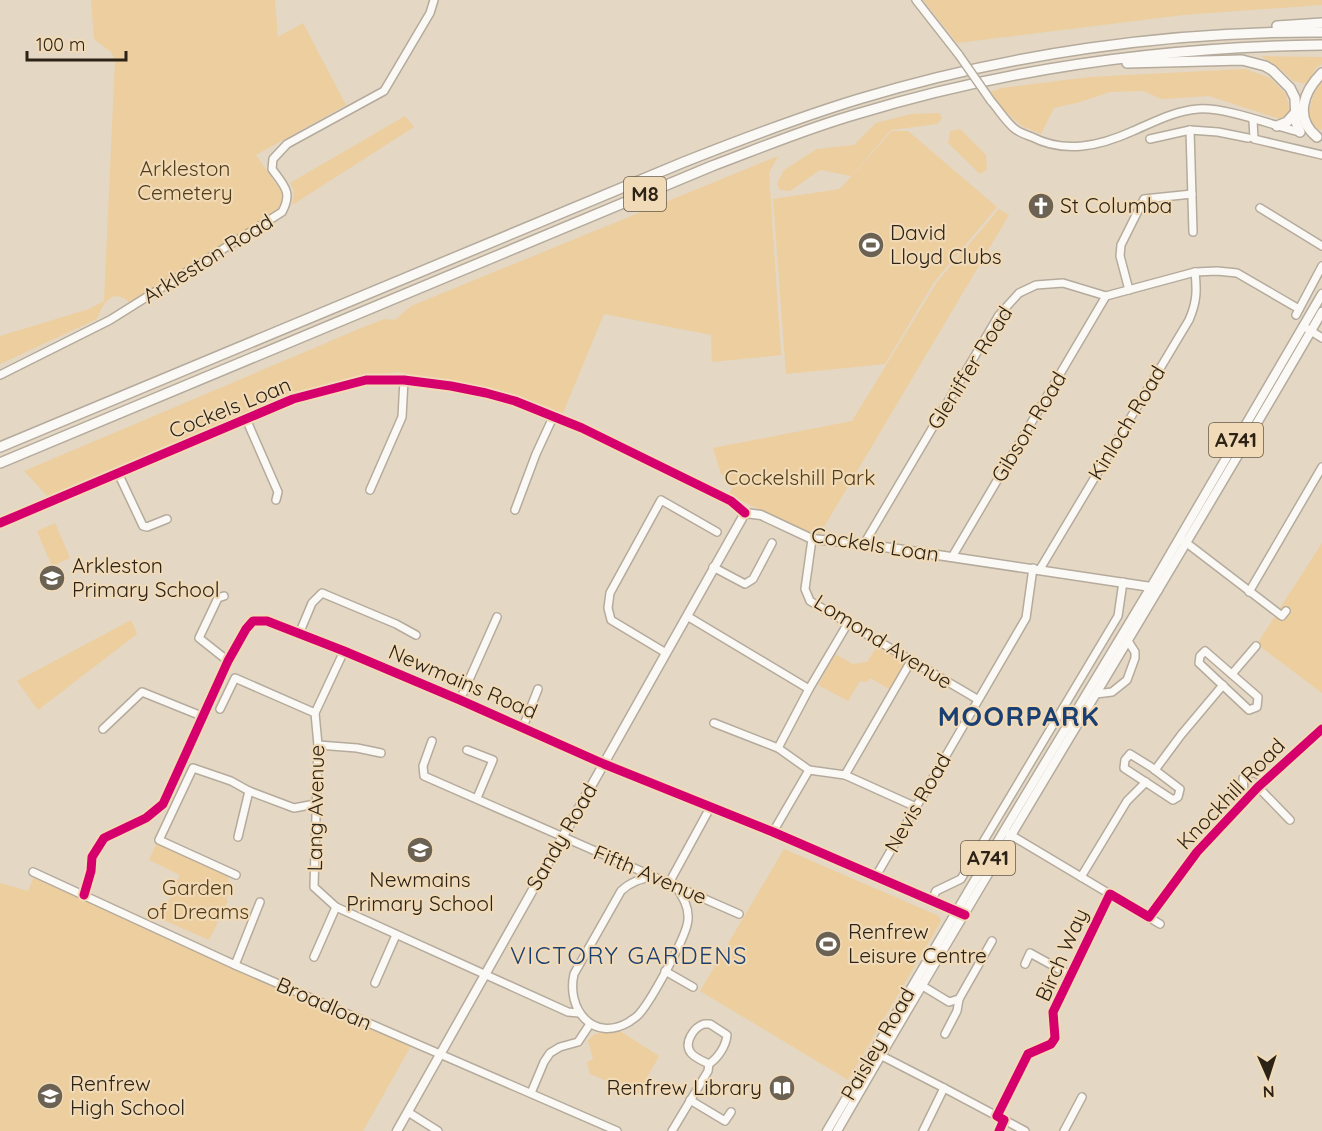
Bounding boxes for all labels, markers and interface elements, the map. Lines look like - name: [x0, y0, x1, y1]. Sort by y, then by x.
- scale bar: [27, 24, 126, 62]
- text: 100 m: [36, 33, 85, 56]
- park label: Arkleston Cemetery: [137, 155, 233, 205]
- road number: M8: [624, 177, 666, 211]
- church icon: St Columba: [1026, 191, 1056, 221]
- place label: St Columba: [1060, 192, 1172, 218]
- street label: Arkleston Road: [137, 208, 277, 309]
- place label: David Lloyd Clubs: [890, 219, 1002, 269]
- sports icon: David Lloyd Clubs: [856, 230, 886, 260]
- street label: Gleniffer Road: [921, 301, 1017, 434]
- street label: Kinloch Road: [1082, 361, 1170, 484]
- street label: Gibson Road: [985, 367, 1071, 486]
- street label: Cockels Loan: [165, 371, 294, 443]
- road number: A741: [1209, 423, 1263, 457]
- park label: Cockelshill Park: [725, 464, 875, 490]
- street label: Cockels Loan: [809, 521, 941, 567]
- place label: Arkleston Primary School: [72, 552, 220, 602]
- school or university icon: Arkleston Primary School: [37, 563, 67, 593]
- street label: Lomond Avenue: [810, 588, 957, 694]
- street label: Newmains Road: [385, 638, 542, 724]
- district label: MOORPARK: [938, 699, 1100, 733]
- street label: Knockhill Road: [1171, 732, 1290, 854]
- street label: Lang Avenue: [301, 744, 329, 872]
- street label: Nevis Road: [878, 748, 956, 857]
- street label: Sandy Road: [520, 778, 602, 895]
- school or university icon: Newmains Primary School: [405, 835, 435, 865]
- street label: Fifth Avenue: [590, 839, 711, 910]
- road number: A741: [961, 841, 1015, 875]
- place label: Newmains Primary School: [346, 866, 494, 916]
- park label: Garden of Dreams: [147, 874, 249, 924]
- street label: Birch Way: [1029, 904, 1093, 1005]
- place label: Renfrew Leisure Centre: [848, 918, 987, 968]
- sports icon: Renfrew Leisure Centre: [813, 929, 843, 959]
- district label: VICTORY GARDENS: [510, 940, 748, 970]
- street label: Broadloan: [273, 971, 376, 1036]
- street label: Paisley Road: [834, 983, 920, 1104]
- north arrow: [1238, 1047, 1298, 1107]
- place label: Renfrew High School: [70, 1070, 185, 1120]
- library icon: Renfrew Library: [767, 1073, 797, 1103]
- place label: Renfrew Library: [606, 1074, 762, 1100]
- school or university icon: Renfrew High School: [35, 1081, 65, 1111]
- text: N: [1262, 1082, 1275, 1102]

